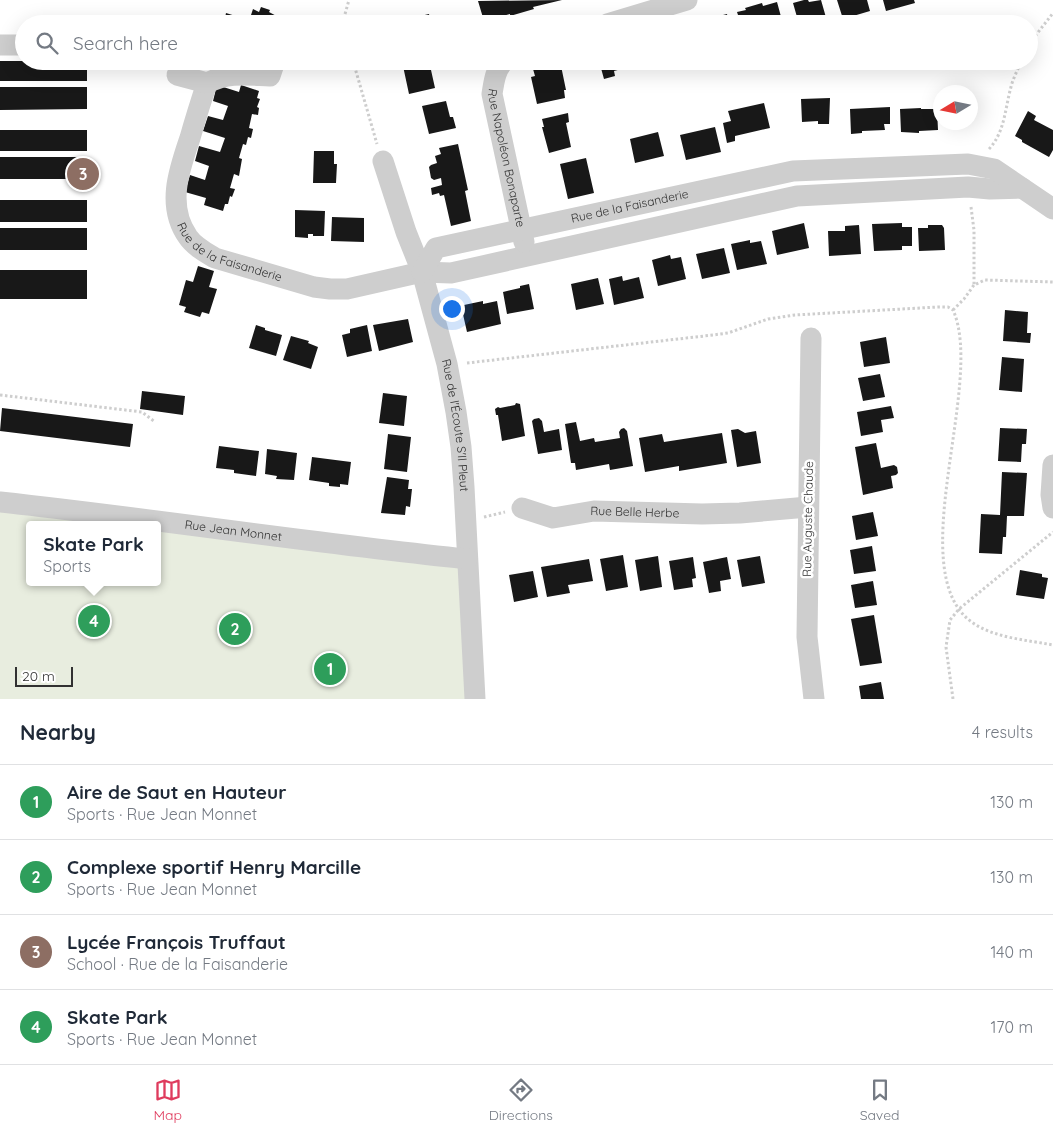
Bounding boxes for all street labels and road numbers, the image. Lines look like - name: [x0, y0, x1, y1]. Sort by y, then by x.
- street label: Rue Napoléon Bonaparte: [485, 87, 529, 229]
- street label: Rue de la Faisanderie: [569, 186, 690, 226]
- street label: Rue de la Faisanderie: [174, 220, 284, 284]
- street label: Rue de l'Écoute S'Il Pleut: [439, 357, 472, 492]
- street label: Rue Auguste Chaude: [799, 461, 816, 577]
- street label: Rue Belle Herbe: [590, 503, 680, 520]
- street label: Rue Jean Monnet: [184, 517, 283, 544]

